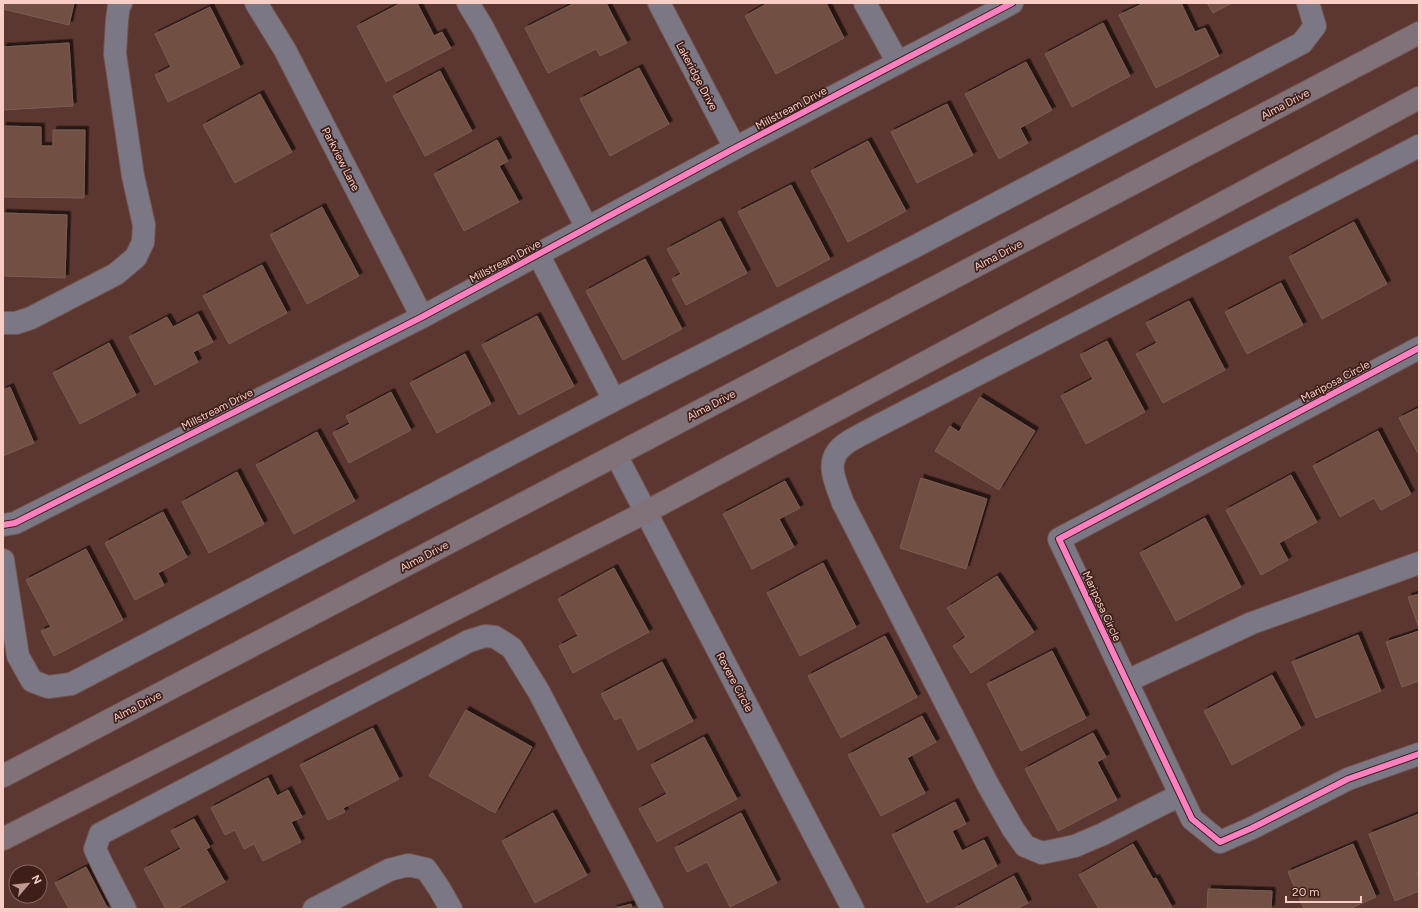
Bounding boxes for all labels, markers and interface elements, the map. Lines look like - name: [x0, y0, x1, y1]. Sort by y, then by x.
- street label: Lakeridge Drive: [673, 40, 720, 113]
- street label: Millstream Drive: [753, 84, 829, 133]
- street label: Alma Drive: [1259, 86, 1312, 123]
- street label: Parkview Lane: [319, 125, 362, 193]
- street label: Millstream Drive: [467, 237, 543, 286]
- street label: Alma Drive: [972, 237, 1025, 274]
- street label: Mariposa Circle: [1299, 358, 1372, 405]
- street label: Millstream Drive: [179, 386, 255, 433]
- street label: Alma Drive: [685, 387, 738, 424]
- street label: Alma Drive: [398, 538, 451, 575]
- street label: Mariposa Circle: [1080, 569, 1124, 643]
- street label: Revere Circle: [713, 650, 756, 714]
- street label: Alma Drive: [111, 688, 164, 725]
- north arrow: [8, 864, 48, 904]
- text: N: [29, 873, 44, 886]
- scale bar: [1286, 878, 1361, 904]
- text: 20 m: [1292, 885, 1320, 899]

